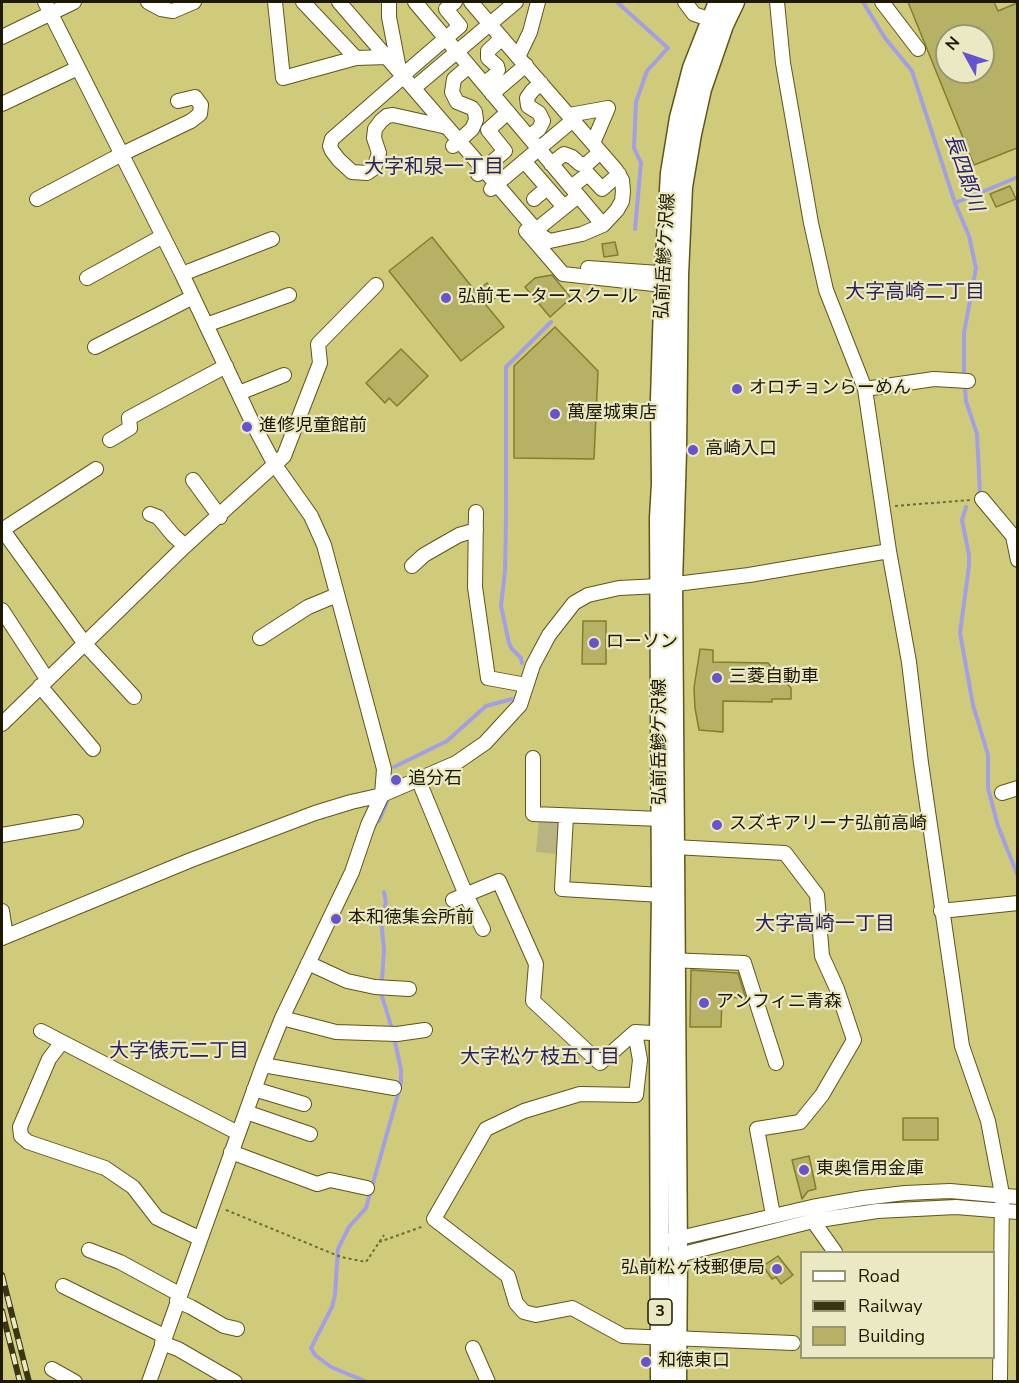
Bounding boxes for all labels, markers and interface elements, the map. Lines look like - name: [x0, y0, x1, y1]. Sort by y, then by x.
- north arrow: [935, 24, 995, 84]
- text: N: [940, 32, 965, 55]
- water label: 長四郎川: [939, 131, 987, 215]
- district label: 大字和泉一丁目: [364, 156, 504, 180]
- street label: 弘前岳鰺ケ沢線: [652, 193, 680, 319]
- district label: 大字高崎二丁目: [845, 281, 985, 305]
- place label: 弘前モータースクール: [458, 287, 638, 309]
- marker: 弘前モータースクール: [439, 291, 453, 305]
- place label: オロチョンらーめん: [749, 378, 911, 400]
- marker: オロチョンらーめん: [730, 382, 744, 396]
- place label: 萬屋城東店: [567, 403, 657, 425]
- marker: 萬屋城東店: [548, 407, 562, 421]
- place label: 進修児童館前: [259, 416, 367, 438]
- marker: 進修児童館前: [240, 420, 254, 434]
- place label: 高崎入口: [705, 439, 777, 461]
- marker: 高崎入口: [686, 443, 700, 457]
- place label: ローソン: [606, 632, 678, 654]
- marker: ローソン: [587, 636, 601, 650]
- place label: 三菱自動車: [729, 667, 819, 689]
- marker: 三菱自動車: [710, 671, 724, 685]
- street label: 弘前岳鰺ケ沢線: [650, 679, 672, 805]
- place label: 追分石: [408, 769, 462, 791]
- marker: 追分石: [389, 773, 403, 787]
- place label: スズキアリーナ弘前高崎: [729, 814, 927, 836]
- marker: スズキアリーナ弘前高崎: [710, 818, 724, 832]
- place label: 本和徳集会所前: [348, 908, 474, 930]
- marker: 本和徳集会所前: [329, 912, 343, 926]
- district label: 大字高崎一丁目: [755, 913, 895, 937]
- place label: アンフィニ青森: [716, 992, 842, 1014]
- marker: アンフィニ青森: [697, 996, 711, 1010]
- district label: 大字俵元二丁目: [109, 1040, 249, 1064]
- district label: 大字松ケ枝五丁目: [460, 1046, 620, 1070]
- place label: 東奥信用金庫: [816, 1159, 924, 1181]
- marker: 東奥信用金庫: [797, 1163, 811, 1177]
- legend: [800, 1251, 995, 1359]
- place label: 弘前松ヶ枝郵便局: [621, 1258, 765, 1280]
- marker: 弘前松ヶ枝郵便局: [770, 1262, 784, 1276]
- text: Road: [858, 1264, 900, 1288]
- text: Railway: [858, 1294, 923, 1318]
- road number: 3: [648, 1299, 672, 1325]
- text: Building: [858, 1324, 925, 1348]
- place label: 和徳東口: [658, 1351, 730, 1373]
- marker: 和徳東口: [639, 1355, 653, 1369]

